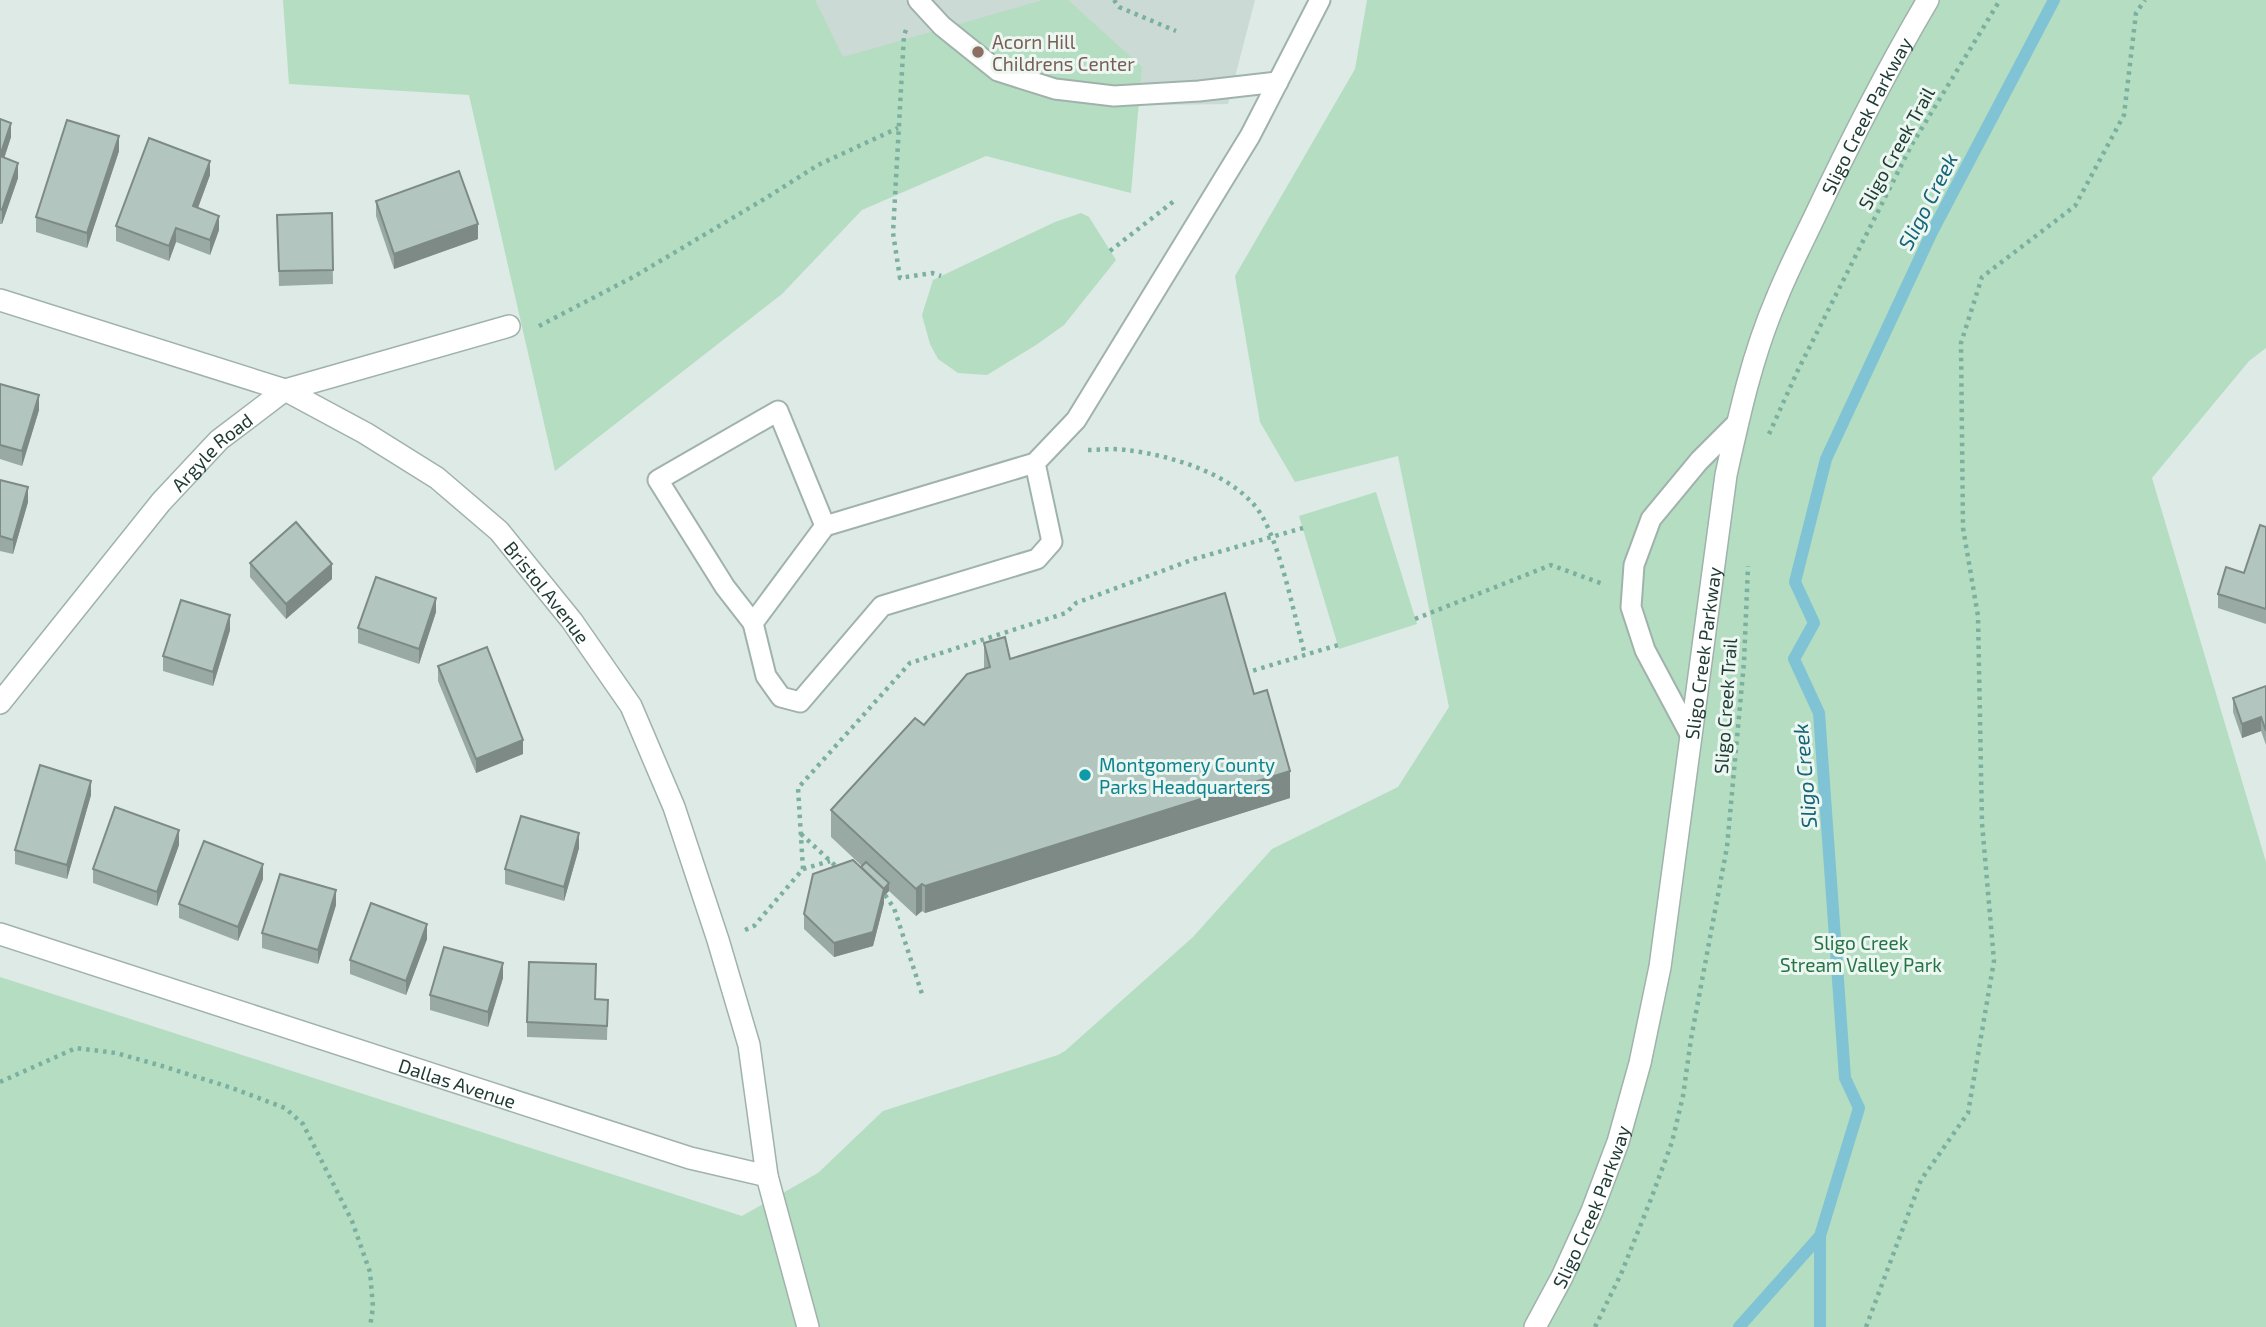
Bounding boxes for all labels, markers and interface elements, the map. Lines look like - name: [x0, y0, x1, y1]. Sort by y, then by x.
- place label: Acorn Hill Childrens Center: [992, 30, 1135, 75]
- street label: Sligo Creek Parkway: [1816, 33, 1916, 198]
- marker: Acorn Hill Childrens Center: [970, 44, 986, 60]
- street label: Sligo Creek Trail: [1853, 83, 1939, 213]
- water label: Sligo Creek: [1892, 148, 1962, 254]
- street label: Argyle Road: [166, 408, 257, 496]
- street label: Bristol Avenue: [500, 536, 595, 647]
- street label: Sligo Creek Parkway: [1679, 565, 1725, 741]
- street label: Sligo Creek Trail: [1709, 637, 1741, 775]
- water label: Sligo Creek: [1787, 722, 1821, 830]
- place label: Montgomery County Parks Headquarters: [1099, 753, 1275, 798]
- marker: Montgomery County Parks Headquarters: [1077, 767, 1093, 783]
- park label: Sligo Creek Stream Valley Park: [1780, 931, 1942, 976]
- street label: Dallas Avenue: [396, 1053, 519, 1112]
- street label: Sligo Creek Parkway: [1547, 1123, 1634, 1292]

